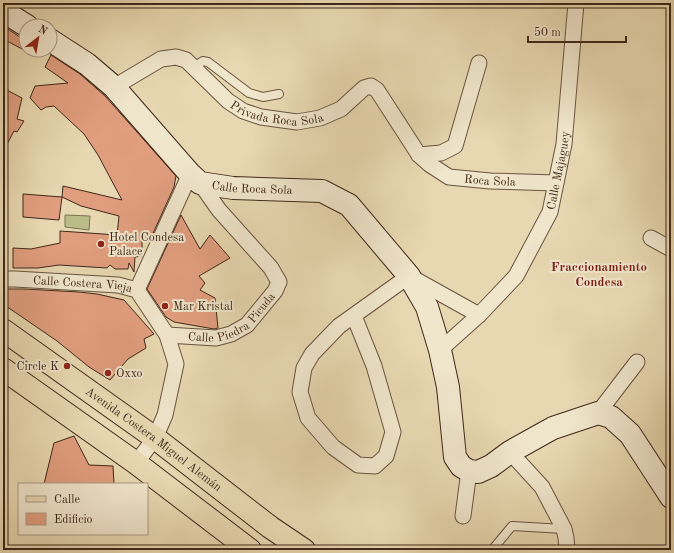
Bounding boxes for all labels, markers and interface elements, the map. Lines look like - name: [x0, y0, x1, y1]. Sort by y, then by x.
- north arrow: [18, 18, 58, 58]
- scale bar: [528, 18, 626, 44]
- text: N: [36, 24, 49, 38]
- text: 50 m: [534, 26, 561, 39]
- street label: Privada Roca Sola: [228, 99, 326, 129]
- street label: Calle Majaguey: [546, 130, 572, 211]
- street label: Roca Sola: [464, 174, 516, 189]
- street label: Calle Roca Sola: [211, 180, 293, 197]
- place label: Hotel Condesa Palace: [109, 232, 184, 258]
- marker: Hotel Condesa Palace: [96, 239, 106, 249]
- district label: Fraccionamiento Condesa: [551, 261, 647, 289]
- street label: Calle Costera Vieja: [33, 275, 134, 296]
- street label: Calle Piedra Picuda: [187, 291, 278, 345]
- marker: Mar Kristal: [160, 301, 170, 311]
- place label: Mar Kristal: [173, 301, 233, 313]
- place label: Circle K: [16, 361, 59, 373]
- marker: Circle K: [62, 361, 72, 371]
- marker: Oxxo: [103, 368, 113, 378]
- place label: Oxxo: [116, 368, 143, 380]
- street label: Avenida Costera Miguel Alemán: [83, 385, 224, 495]
- legend: [18, 483, 148, 535]
- text: Calle: [54, 494, 80, 506]
- text: Edificio: [54, 514, 93, 526]

